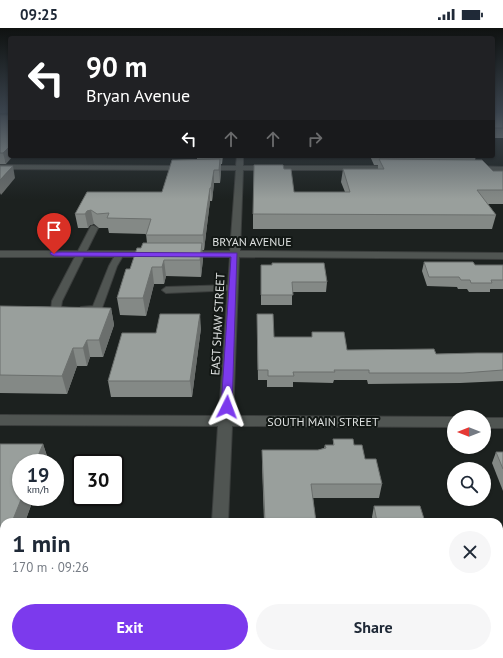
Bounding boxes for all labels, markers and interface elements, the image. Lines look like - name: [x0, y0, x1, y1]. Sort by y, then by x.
- text: 09:25: [20, 5, 58, 24]
- text: 90 m: [86, 48, 147, 85]
- icon: left: [20, 52, 72, 104]
- text: Bryan Avenue: [86, 84, 190, 107]
- icon: left: [178, 128, 200, 150]
- icon: ahead: [220, 128, 242, 150]
- icon: ahead: [262, 128, 284, 150]
- icon: right: [304, 128, 326, 150]
- pin: [37, 213, 71, 254]
- icon: arrive: [43, 219, 65, 241]
- street label: BRYAN AVENUE: [212, 234, 292, 249]
- street label: EAST SHAW STREET: [207, 272, 228, 376]
- position arrow: [206, 386, 248, 428]
- north arrow: [447, 410, 491, 454]
- map controls: [447, 410, 491, 506]
- street label: SOUTH MAIN STREET: [267, 414, 379, 429]
- speed limit sign: 30: [72, 454, 124, 506]
- text: 19: [27, 462, 49, 488]
- button: search: [447, 462, 491, 506]
- text: km/h: [27, 483, 49, 496]
- text: 1 min: [12, 528, 71, 559]
- button: close: [449, 531, 491, 573]
- text: 170 m · 09:26: [12, 559, 89, 576]
- button: Exit: [12, 604, 248, 650]
- button: Share: [256, 604, 491, 650]

